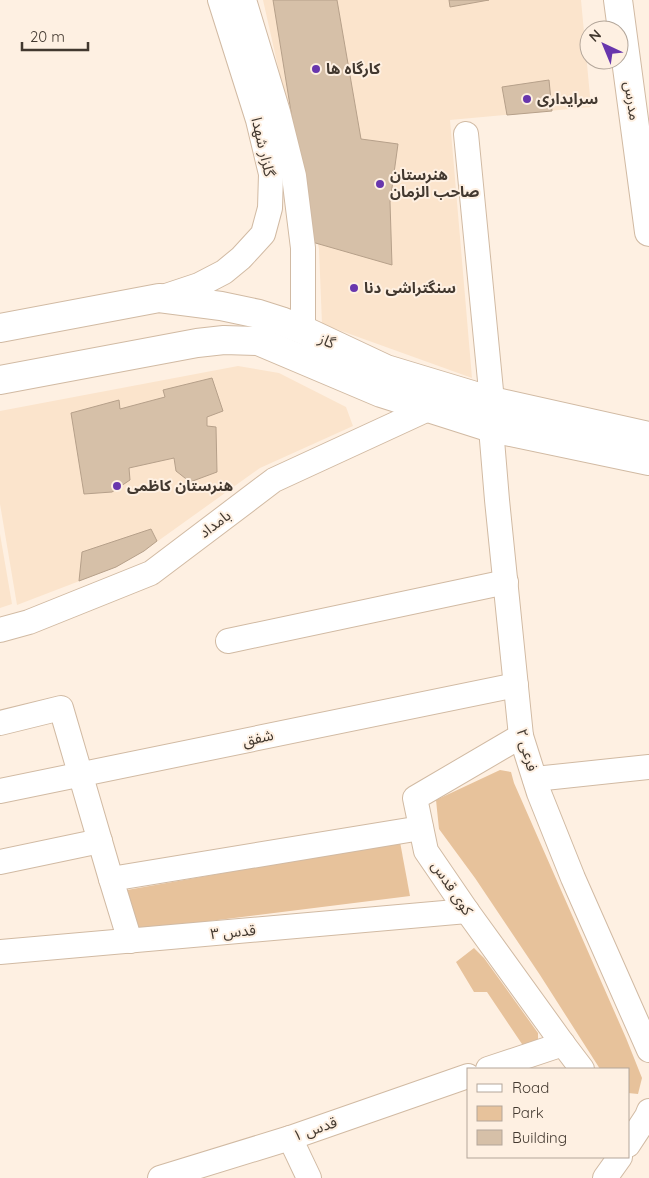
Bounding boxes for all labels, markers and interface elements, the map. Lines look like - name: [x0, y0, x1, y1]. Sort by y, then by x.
- scale bar: [22, 20, 89, 52]
- north arrow: [579, 20, 629, 70]
- text: N: [585, 26, 605, 46]
- text: 20 m: [30, 27, 65, 46]
- place label: کارگاه ها: [326, 59, 381, 78]
- marker: کارگاه ها: [310, 63, 322, 75]
- street label: مدرس: [620, 80, 645, 122]
- place label: سرایداری: [537, 89, 598, 108]
- marker: سرایداری: [521, 93, 533, 105]
- street label: گلزار شهدا: [247, 115, 280, 179]
- place label: هنرستان صاحب الزمان: [390, 165, 480, 201]
- marker: هنرستان صاحب الزمان: [374, 178, 386, 190]
- place label: سنگتراشی دنا: [364, 278, 456, 297]
- marker: سنگتراشی دنا: [348, 282, 360, 294]
- street label: گاز: [315, 328, 339, 353]
- place label: هنرستان کاظمی: [127, 476, 234, 495]
- marker: هنرستان کاظمی: [111, 480, 123, 492]
- street label: بامداد: [195, 505, 234, 542]
- street label: شفق: [241, 725, 276, 751]
- street label: فرعی ۲: [513, 726, 542, 774]
- street label: کوی قدس: [427, 857, 478, 919]
- street label: قدس ۳: [209, 920, 257, 943]
- legend: [467, 1068, 629, 1158]
- text: Road: [512, 1078, 549, 1097]
- text: Park: [512, 1103, 544, 1122]
- street label: قدس ۱: [290, 1112, 340, 1145]
- text: Building: [512, 1128, 567, 1147]

